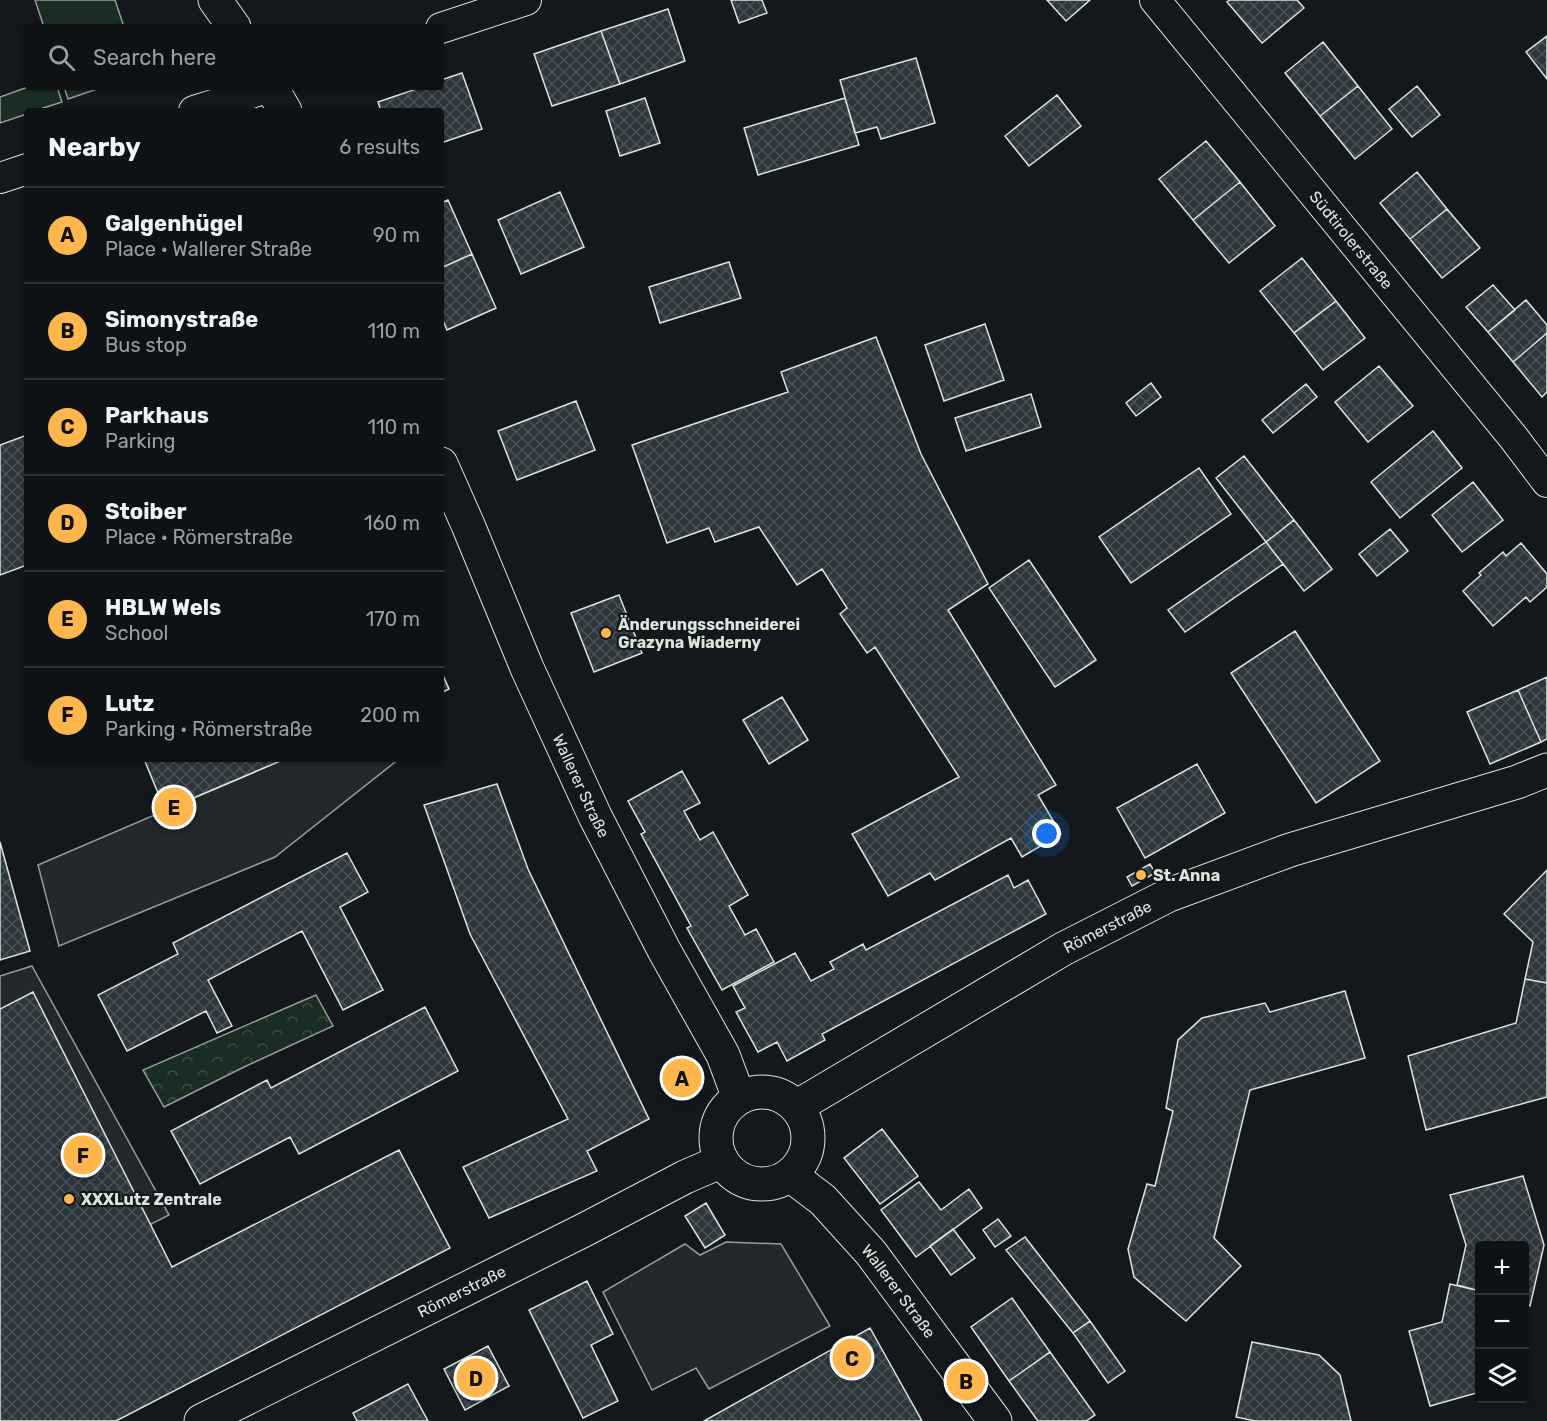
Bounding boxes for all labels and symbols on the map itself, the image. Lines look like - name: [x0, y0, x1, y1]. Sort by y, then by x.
- street label: Südtirolerstraße: [1306, 187, 1397, 293]
- place label: Änderungsschneiderei Grazyna Wiaderny: [618, 615, 800, 652]
- marker: Änderungsschneiderei Grazyna Wiaderny: [599, 626, 613, 640]
- street label: Wallerer Straße: [549, 731, 614, 841]
- pin: E: [154, 784, 194, 830]
- your location: [1032, 819, 1061, 848]
- place label: St. Anna: [1153, 866, 1220, 885]
- marker: St. Anna: [1134, 868, 1148, 882]
- street label: Römerstraße: [1060, 896, 1155, 957]
- pin: A: [662, 1056, 702, 1100]
- pin: F: [64, 1132, 103, 1178]
- place label: XXXLutz Zentrale: [81, 1190, 222, 1209]
- marker: XXXLutz Zentrale: [62, 1192, 76, 1206]
- street label: Wallerer Straße: [858, 1240, 940, 1342]
- street label: Römerstraße: [414, 1261, 509, 1321]
- pin: C: [832, 1336, 872, 1380]
- pin: D: [456, 1356, 496, 1400]
- pin: B: [946, 1358, 986, 1404]

